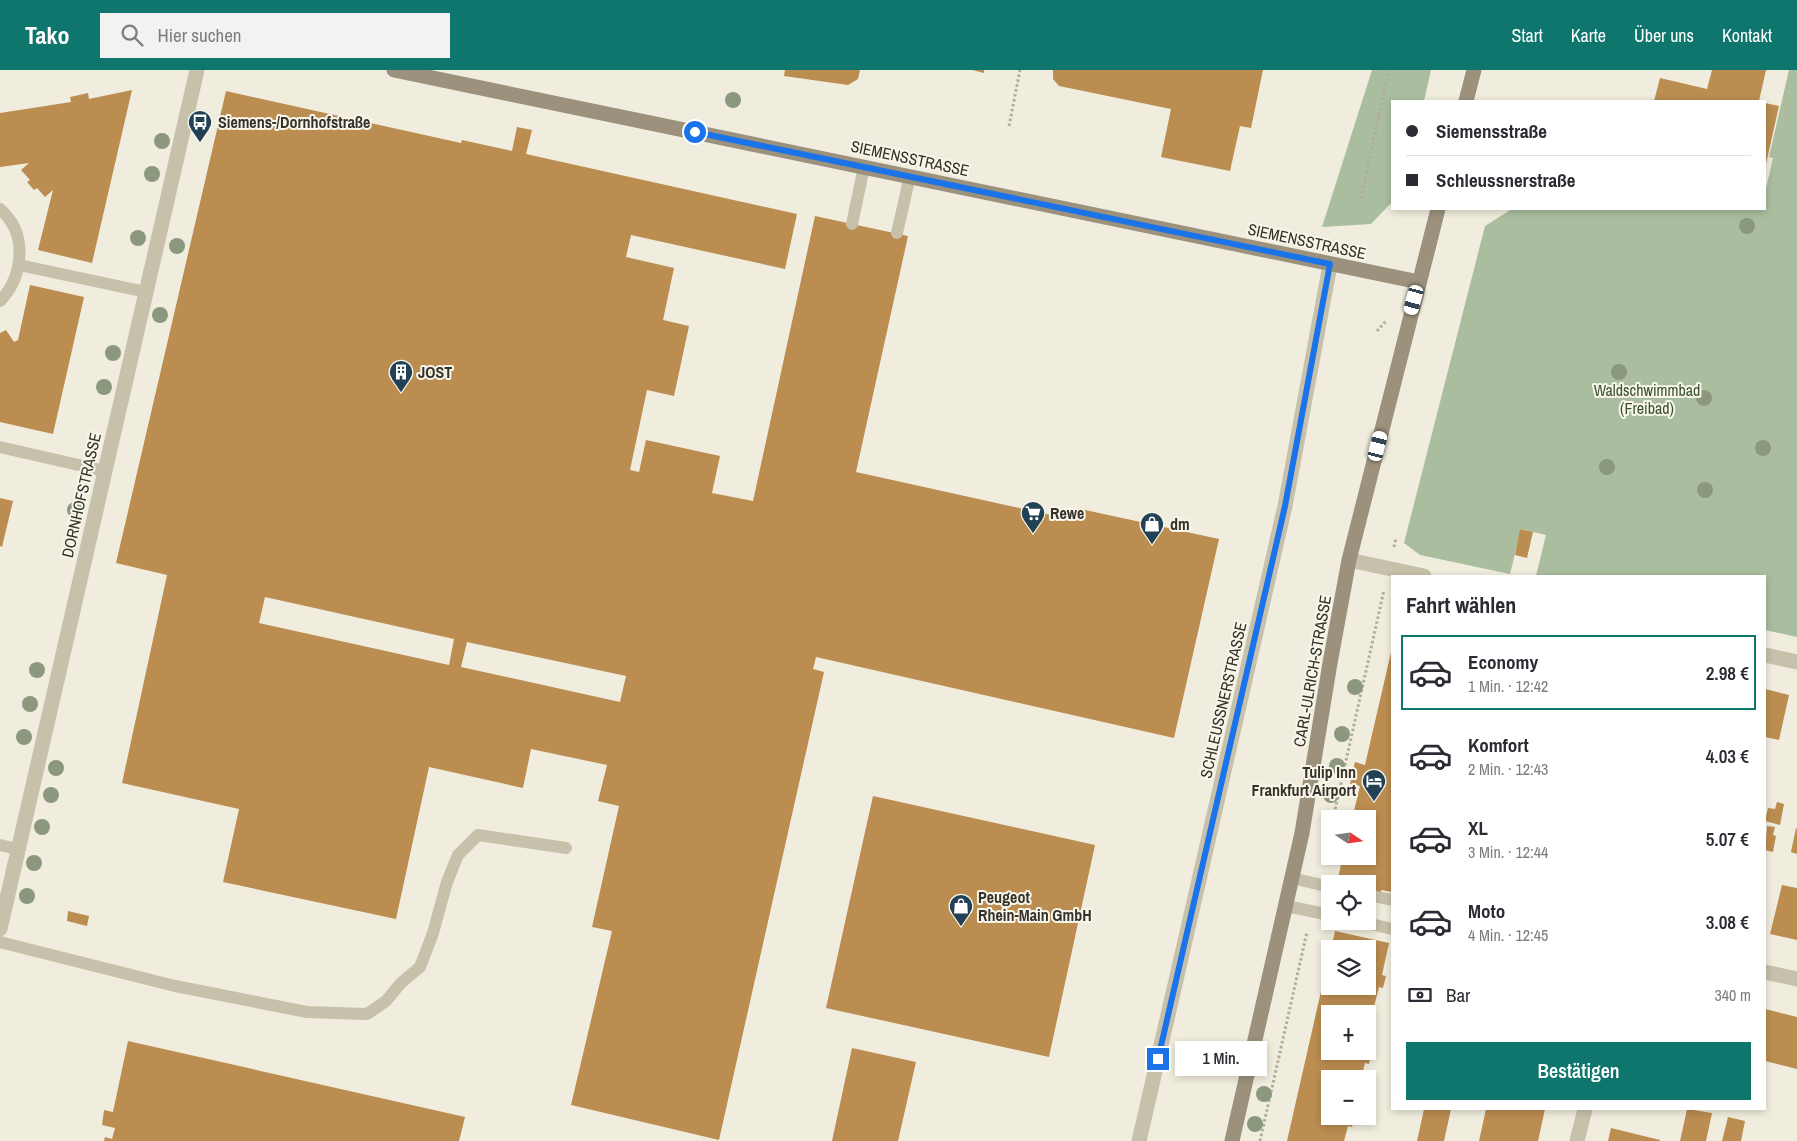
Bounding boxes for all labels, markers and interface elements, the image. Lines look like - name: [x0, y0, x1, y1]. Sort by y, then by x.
- search box: [100, 13, 450, 58]
- text: Tako: [25, 19, 70, 51]
- icon: search: [118, 21, 146, 49]
- text: Hier suchen: [158, 22, 242, 48]
- text: Start: [1512, 23, 1543, 48]
- text: Karte: [1571, 23, 1606, 48]
- text: Über uns: [1634, 23, 1694, 48]
- text: Kontakt: [1722, 23, 1772, 48]
- bus stop icon: Siemens-/Dornhofstraße: [187, 109, 213, 143]
- place label: Siemens-/Dornhofstraße: [218, 111, 370, 133]
- text: Siemensstraße: [1436, 118, 1547, 144]
- route start: [684, 121, 706, 143]
- street label: SIEMENSSTRASSE: [849, 135, 971, 181]
- text: Schleussnerstraße: [1436, 167, 1575, 193]
- street label: SIEMENSSTRASSE: [1246, 218, 1368, 264]
- car: [1402, 284, 1425, 316]
- building icon: JOST: [388, 359, 414, 393]
- place label: JOST: [418, 361, 452, 383]
- park label: Waldschwimmbad (Freibad): [1594, 379, 1700, 419]
- street label: DORNHOFSTRASSE: [56, 430, 106, 560]
- car: [1367, 430, 1388, 462]
- supermarket icon: Rewe: [1020, 500, 1046, 534]
- place label: Rewe: [1050, 502, 1084, 524]
- shop icon: dm: [1139, 511, 1165, 545]
- place label: dm: [1170, 513, 1190, 535]
- text: Fahrt wählen: [1406, 590, 1516, 620]
- street label: CARL-ULRICH-STRASSE: [1288, 593, 1336, 749]
- street label: SCHLEUSSNERSTRASSE: [1194, 620, 1252, 780]
- text: Economy: [1468, 649, 1538, 675]
- icon: car: [1408, 650, 1453, 695]
- text: 2.98 €: [1706, 660, 1749, 686]
- text: 1 Min. · 12:42: [1468, 675, 1548, 697]
- text: Komfort: [1468, 732, 1529, 758]
- icon: car: [1408, 733, 1453, 778]
- text: 4.03 €: [1706, 743, 1749, 769]
- text: 2 Min. · 12:43: [1468, 758, 1548, 780]
- place label: Tulip Inn Frankfurt Airport: [1252, 761, 1357, 801]
- hotel icon: Tulip Inn Frankfurt Airport: [1361, 768, 1387, 802]
- north arrow: [1321, 810, 1376, 865]
- map controls: [1321, 810, 1376, 1125]
- text: XL: [1468, 815, 1488, 841]
- icon: car: [1408, 816, 1453, 861]
- text: 5.07 €: [1706, 826, 1749, 852]
- text: 3 Min. · 12:44: [1468, 841, 1548, 863]
- button: locate: [1321, 875, 1376, 930]
- place label: Peugeot Rhein-Main GmbH: [978, 886, 1092, 926]
- shop icon: Peugeot Rhein-Main GmbH: [948, 893, 974, 927]
- text: Moto: [1468, 898, 1505, 924]
- icon: car: [1408, 899, 1453, 944]
- text: 3.08 €: [1706, 909, 1749, 935]
- text: 4 Min. · 12:45: [1468, 924, 1548, 946]
- button: layers: [1321, 940, 1376, 995]
- icon: cash: [1406, 981, 1434, 1009]
- text: Bar: [1446, 982, 1470, 1008]
- text: 340 m: [1715, 984, 1751, 1006]
- button: +: [1321, 1005, 1376, 1060]
- callout: 1 Min.: [1176, 1042, 1268, 1076]
- button: Bestätigen: [1406, 1042, 1751, 1100]
- text: 1 Min.: [1203, 1047, 1239, 1069]
- route end: [1147, 1048, 1169, 1070]
- button: −: [1321, 1070, 1376, 1125]

